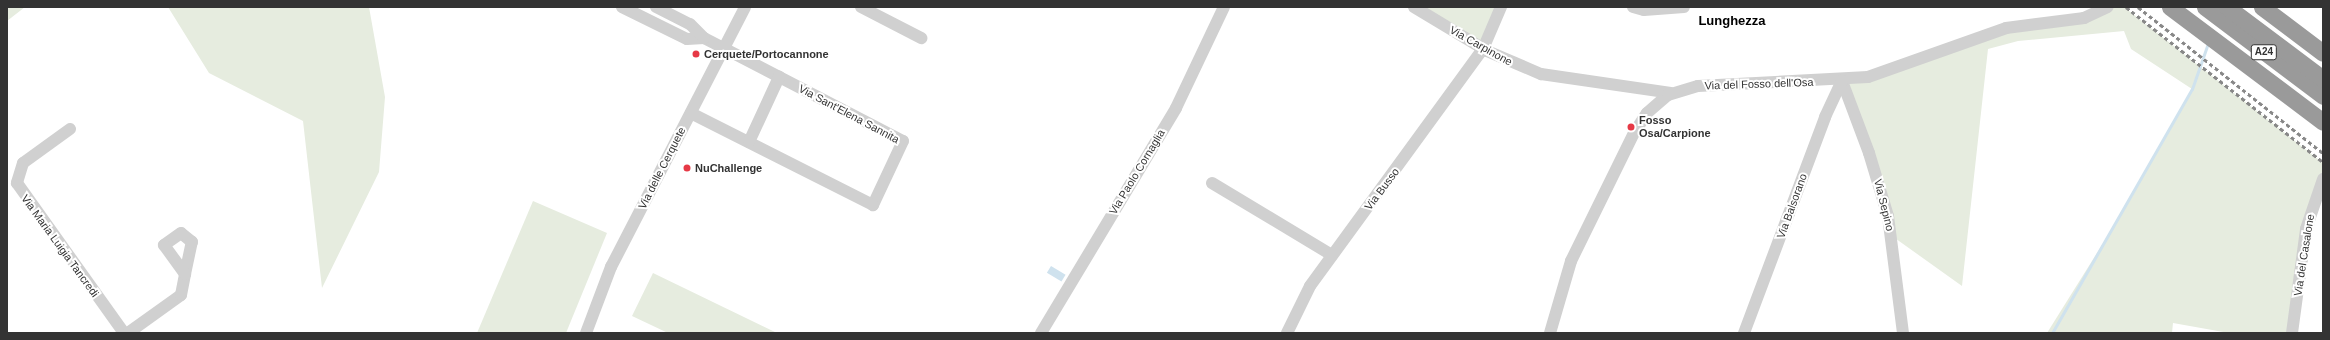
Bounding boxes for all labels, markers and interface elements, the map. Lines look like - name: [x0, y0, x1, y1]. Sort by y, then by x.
- district label: Lunghezza: [1698, 13, 1766, 29]
- street label: Via Carpinone: [1447, 23, 1515, 69]
- road number: A24: [2250, 44, 2278, 60]
- place label: Cerquete/Portocannone: [704, 47, 829, 61]
- marker: Cerquete/Portocannone: [691, 49, 701, 59]
- street label: Via del Fosso dell'Osa: [1704, 76, 1814, 92]
- street label: Via Sant'Elena Sannita: [796, 82, 902, 146]
- place label: Fosso Osa/Carpione: [1639, 114, 1711, 140]
- marker: Fosso Osa/Carpione: [1626, 122, 1636, 132]
- street label: Via delle Cerquete: [636, 125, 688, 211]
- street label: Via Paolo Cornaglia: [1106, 127, 1168, 217]
- place label: NuChallenge: [695, 161, 762, 175]
- marker: NuChallenge: [682, 163, 692, 173]
- street label: Via Busso: [1362, 165, 1402, 213]
- street label: Via Balsorano: [1774, 172, 1810, 240]
- street label: Via Sepino: [1871, 178, 1897, 232]
- street label: Via Maria Luigia Tancredi: [18, 192, 102, 300]
- street label: Via del Casalone: [2291, 213, 2317, 297]

